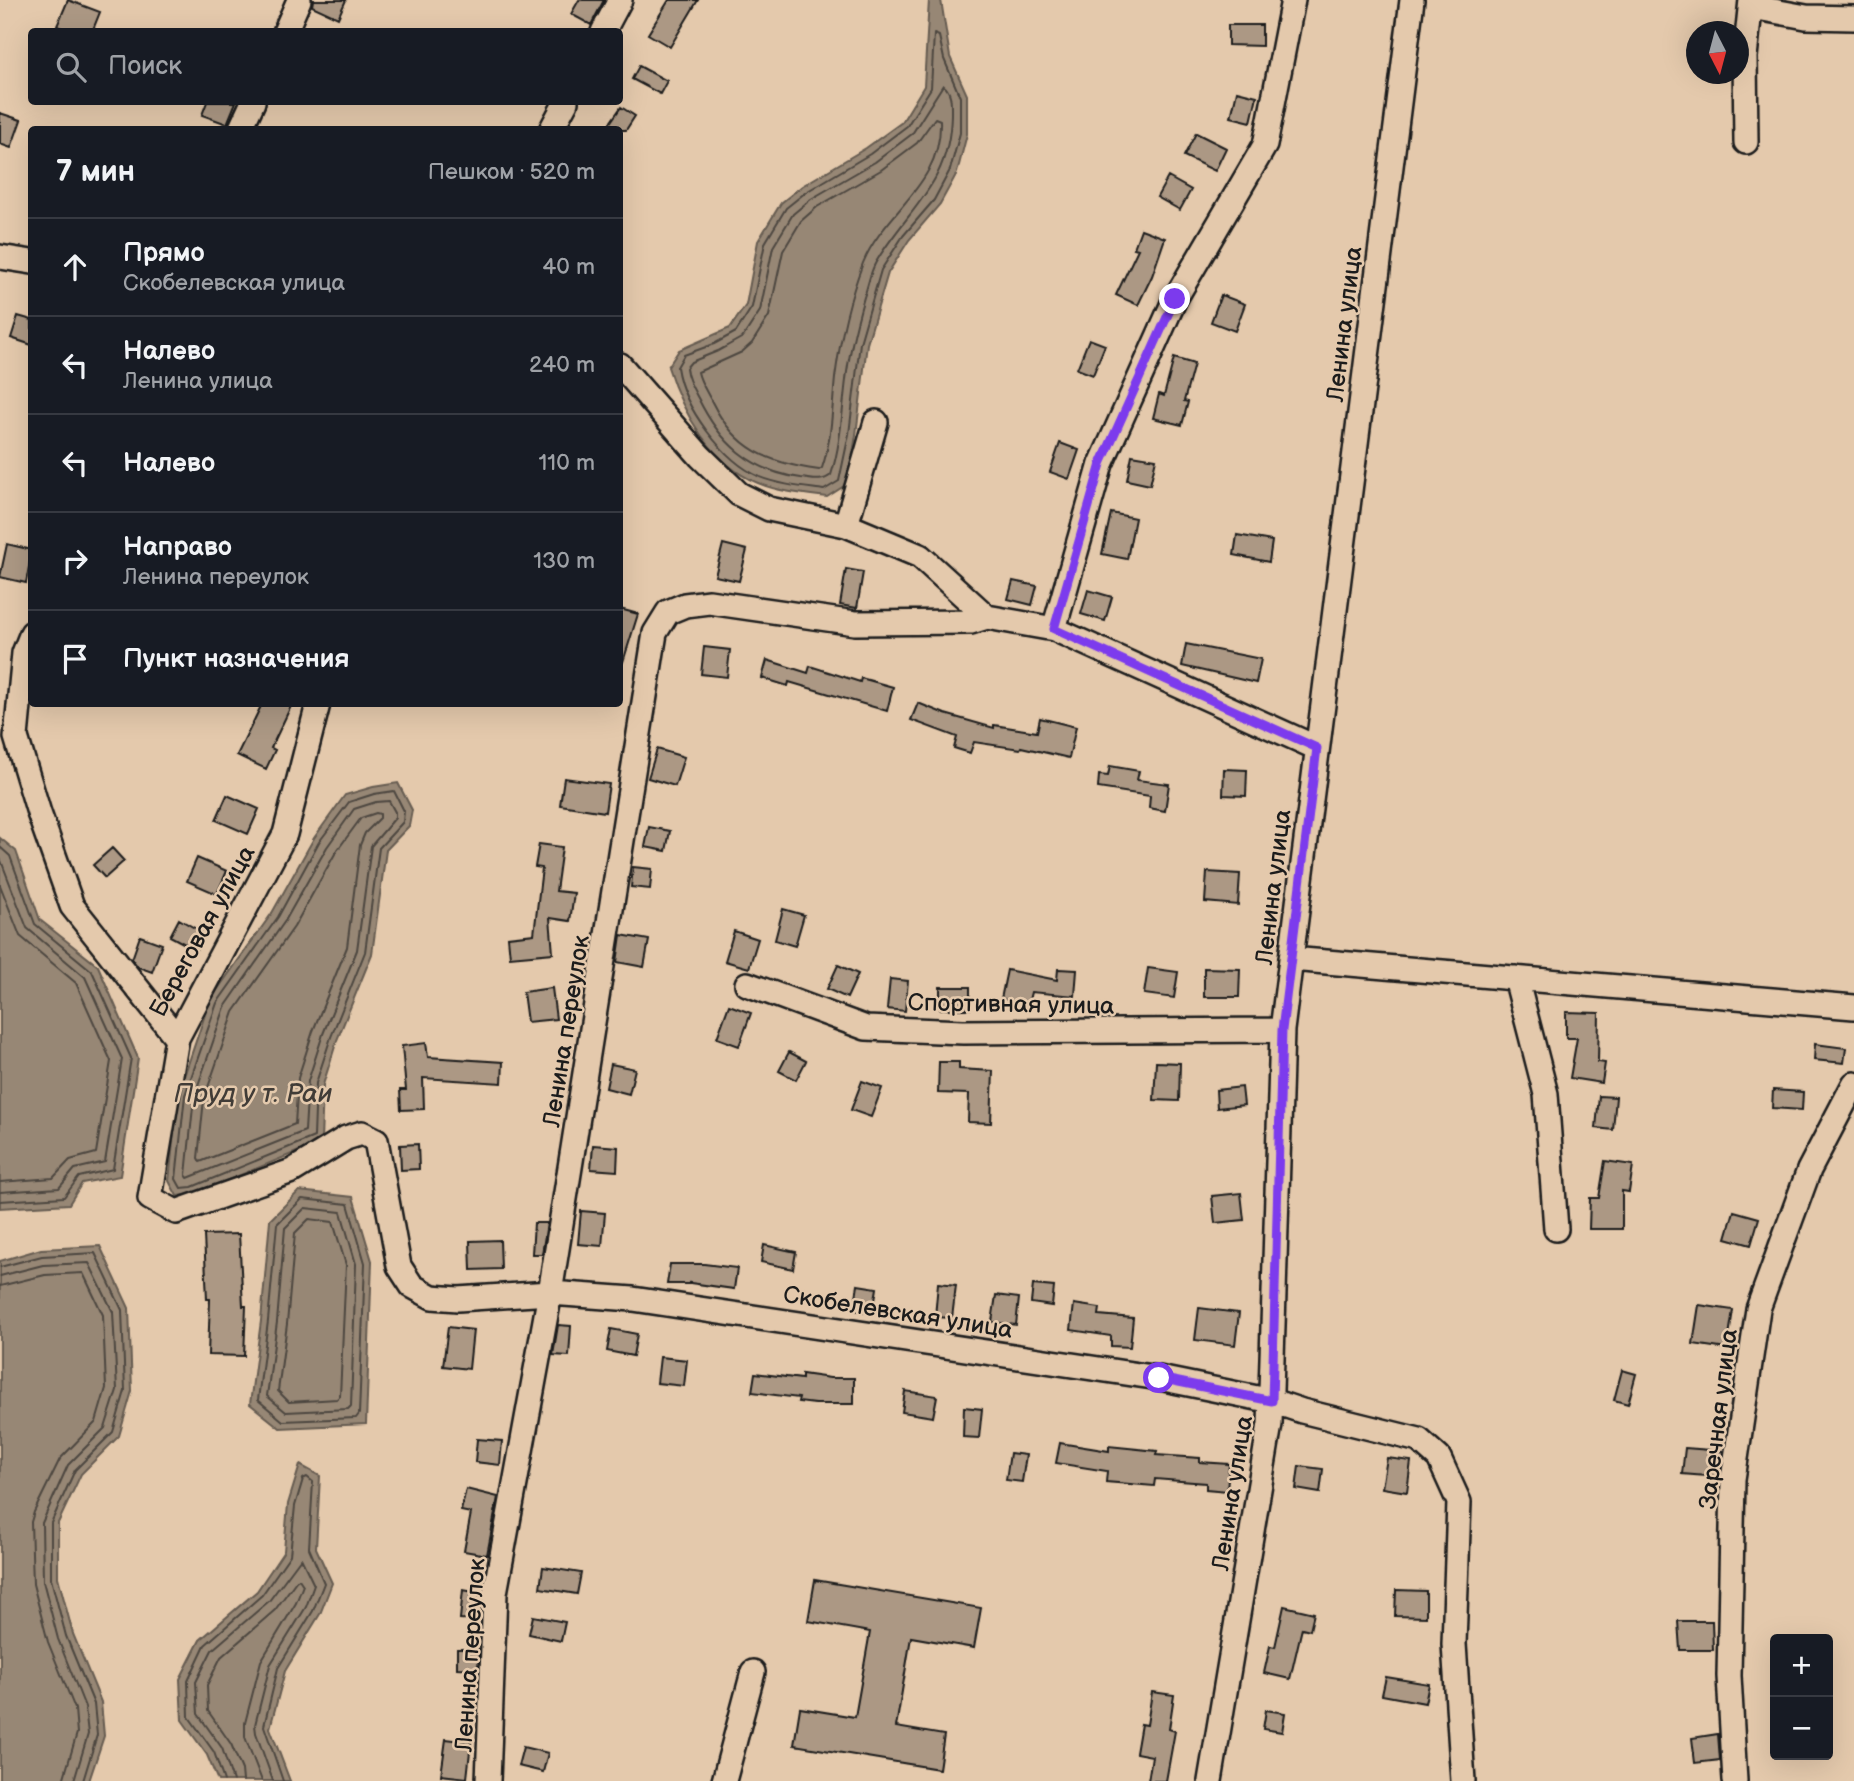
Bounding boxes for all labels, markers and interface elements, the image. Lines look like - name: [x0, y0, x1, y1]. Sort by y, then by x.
- north arrow: [1686, 21, 1749, 84]
- search box: [28, 28, 623, 105]
- icon: search: [52, 48, 90, 86]
- text: Поиск: [108, 51, 182, 82]
- text: 7 мин: [56, 154, 135, 190]
- text: Пешком · 520 m: [428, 158, 595, 186]
- text: Прямо: [123, 238, 205, 269]
- street label: Ленина улица: [1320, 245, 1368, 404]
- icon: ahead: [56, 248, 94, 286]
- text: 40 m: [542, 253, 595, 281]
- text: Скобелевская улица: [123, 269, 345, 297]
- route end: [1159, 283, 1190, 314]
- text: Налево: [123, 336, 215, 367]
- icon: left: [56, 346, 94, 384]
- text: 240 m: [529, 351, 595, 379]
- text: Ленина улица: [123, 367, 273, 395]
- icon: left: [56, 444, 94, 482]
- text: Налево: [123, 448, 215, 479]
- text: 110 m: [538, 449, 595, 477]
- text: Направо: [123, 532, 232, 563]
- icon: right: [56, 542, 94, 580]
- text: 130 m: [533, 547, 595, 575]
- text: Ленина переулок: [123, 563, 309, 591]
- icon: arrive: [56, 640, 94, 678]
- text: Пункт назначения: [123, 644, 349, 675]
- street label: Ленина улица: [1249, 808, 1297, 967]
- street label: Береговая улица: [143, 841, 261, 1022]
- street label: Ленина переулок: [537, 933, 596, 1130]
- street label: Спортивная улица: [907, 988, 1115, 1021]
- water label: Пруд у т. Раи: [174, 1079, 333, 1110]
- street label: Скобелевская улица: [781, 1280, 1015, 1345]
- street label: Заречная улица: [1693, 1327, 1744, 1511]
- route start: [1143, 1362, 1174, 1393]
- street label: Ленина улица: [1206, 1414, 1259, 1574]
- street label: Ленина переулок: [449, 1557, 492, 1754]
- map controls: [1770, 1634, 1833, 1760]
- button: +: [1770, 1634, 1833, 1697]
- button: −: [1770, 1697, 1833, 1760]

